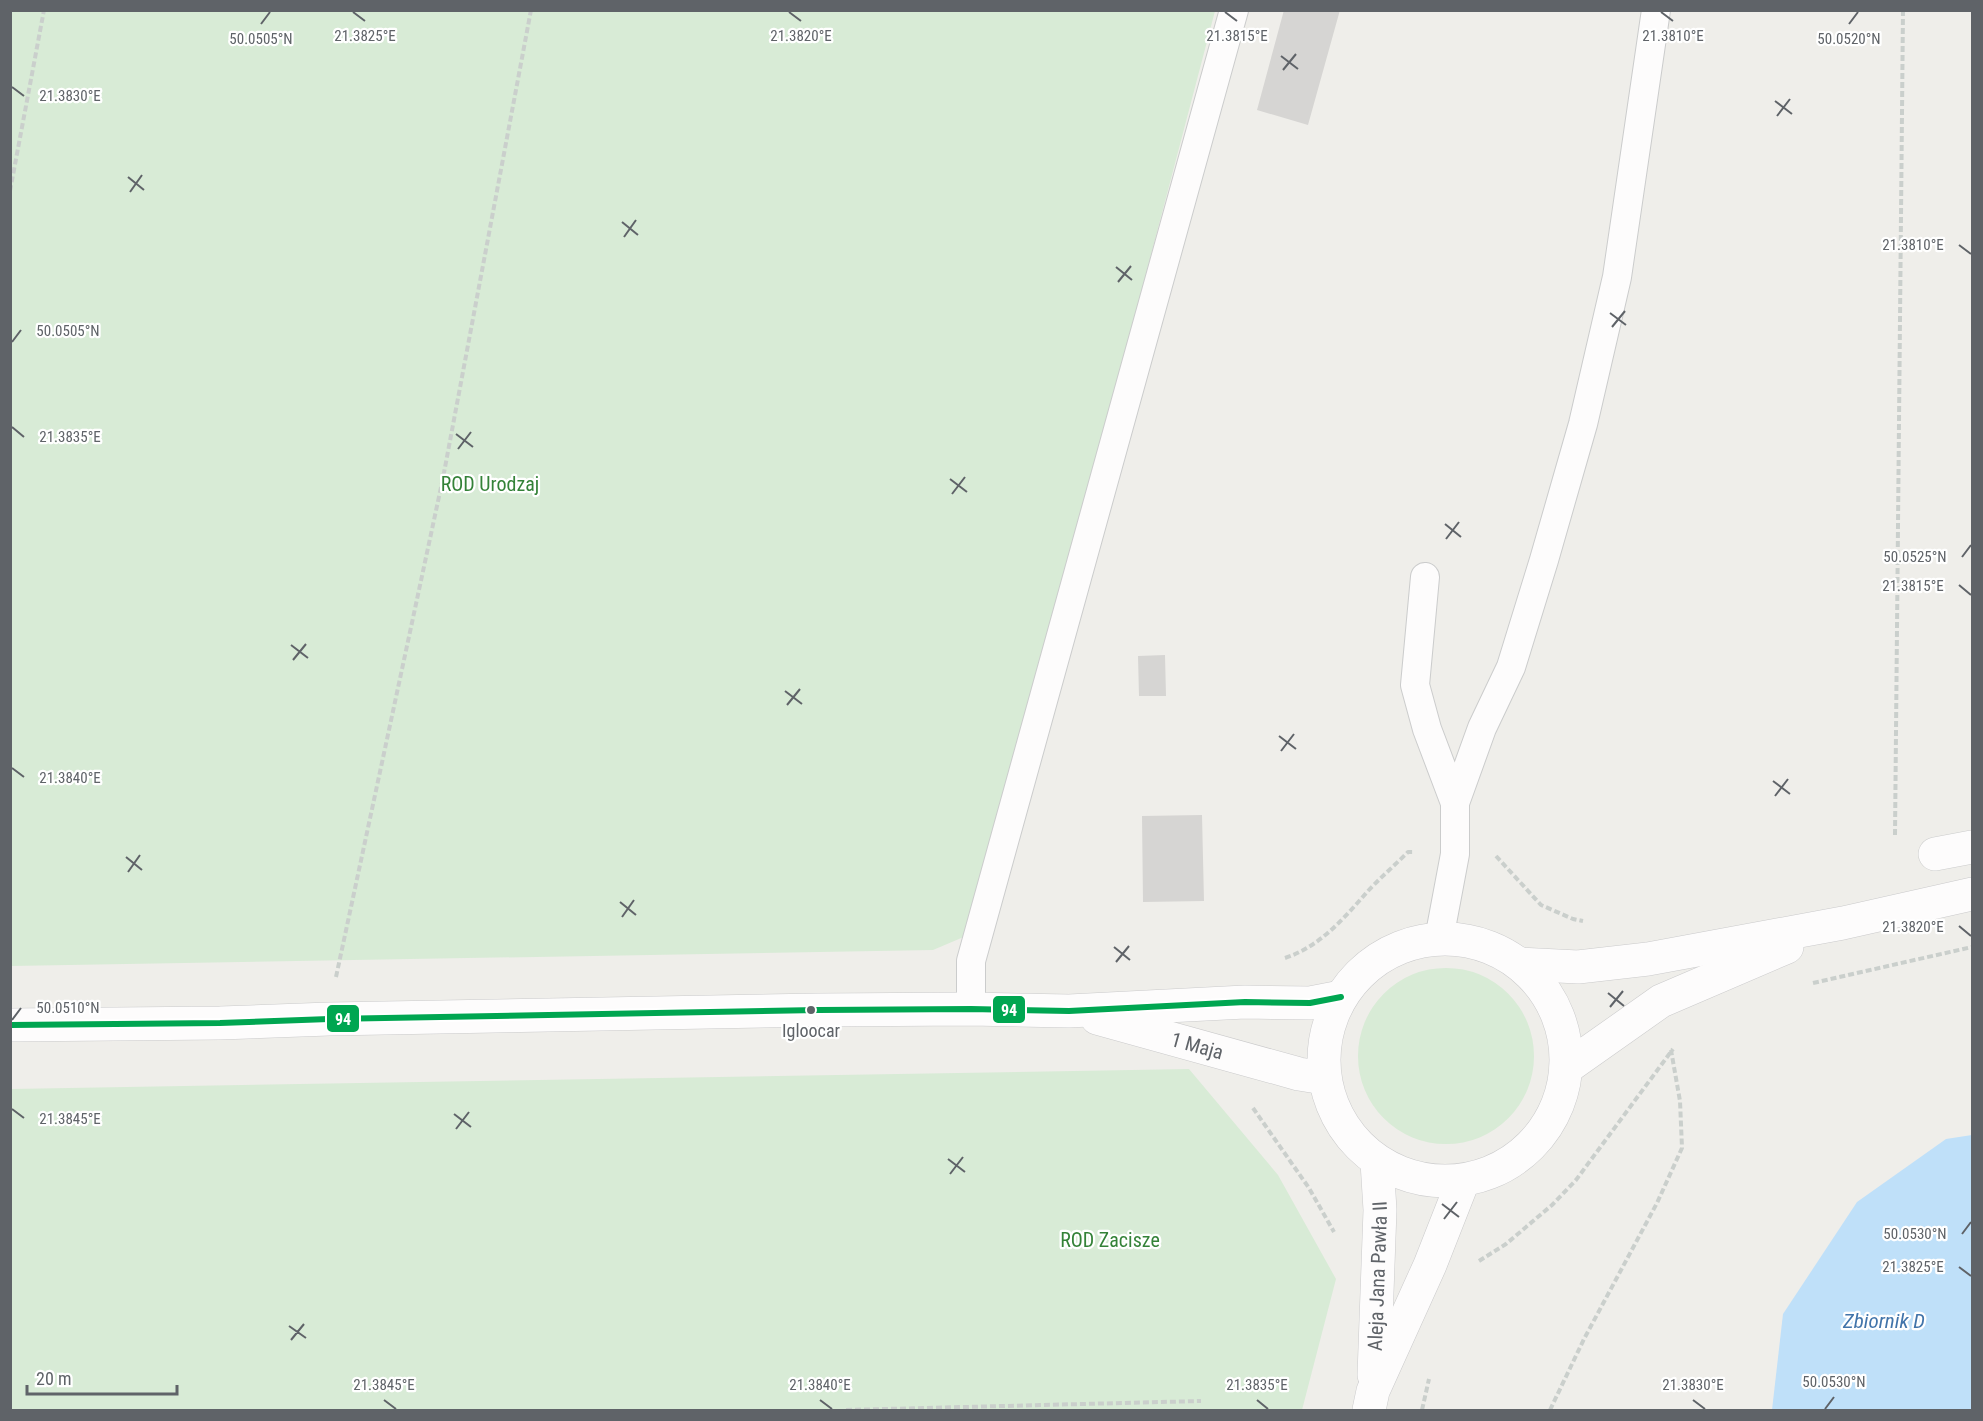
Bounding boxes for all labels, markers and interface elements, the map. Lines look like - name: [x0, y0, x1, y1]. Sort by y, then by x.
- text: 21.3825°E: [334, 27, 396, 45]
- text: 21.3820°E: [770, 27, 832, 45]
- text: 21.3815°E: [1206, 27, 1268, 45]
- text: 21.3810°E: [1642, 27, 1704, 45]
- text: 50.0505°N: [229, 30, 293, 48]
- text: 50.0520°N: [1817, 30, 1881, 48]
- text: 21.3830°E: [39, 87, 101, 105]
- text: 21.3810°E: [1882, 236, 1944, 254]
- text: 50.0505°N: [36, 322, 100, 340]
- text: 21.3835°E: [39, 428, 101, 446]
- park label: ROD Urodzaj: [441, 472, 539, 496]
- text: 50.0525°N: [1883, 548, 1947, 566]
- text: 21.3815°E: [1882, 577, 1944, 595]
- text: 21.3840°E: [39, 769, 101, 787]
- text: 21.3820°E: [1882, 918, 1944, 936]
- line badge: 94: [992, 995, 1026, 1024]
- text: 50.0510°N: [36, 999, 100, 1017]
- text: 94: [1001, 1001, 1017, 1020]
- line badge: 94: [326, 1004, 360, 1033]
- marker: Igloocar: [805, 1004, 817, 1016]
- text: 94: [335, 1010, 351, 1029]
- place label: Igloocar: [782, 1020, 841, 1041]
- street label: 1 Maja: [1168, 1027, 1226, 1064]
- text: 21.3845°E: [39, 1110, 101, 1128]
- street label: Aleja Jana Pawła II: [1363, 1200, 1392, 1352]
- text: 50.0530°N: [1883, 1225, 1947, 1243]
- park label: ROD Zacisze: [1060, 1228, 1160, 1252]
- text: 21.3825°E: [1882, 1258, 1944, 1276]
- water label: Zbiornik D: [1842, 1309, 1925, 1333]
- scale bar: [27, 1358, 177, 1396]
- text: 20 m: [36, 1368, 71, 1389]
- text: 50.0530°N: [1802, 1373, 1866, 1391]
- text: 21.3845°E: [353, 1376, 415, 1394]
- text: 21.3840°E: [789, 1376, 851, 1394]
- text: 21.3835°E: [1226, 1376, 1288, 1394]
- text: 21.3830°E: [1662, 1376, 1724, 1394]

